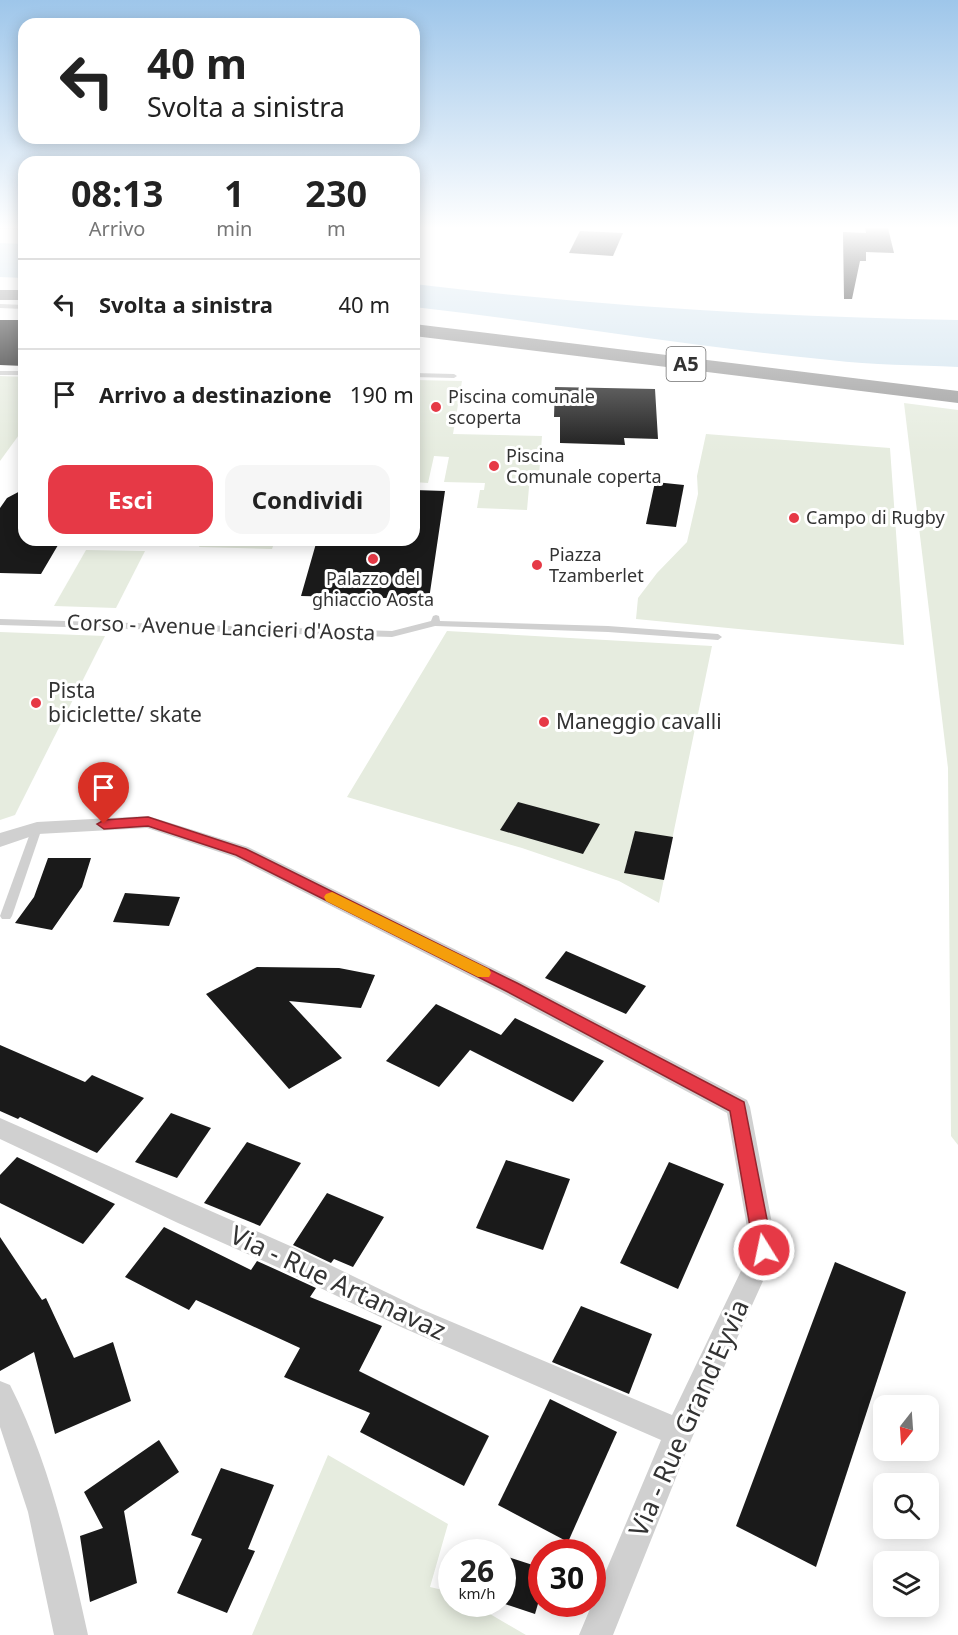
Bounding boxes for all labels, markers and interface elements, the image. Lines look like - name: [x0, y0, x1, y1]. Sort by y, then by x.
- text: 40 m: [147, 34, 247, 91]
- icon: left: [48, 42, 126, 120]
- text: Svolta a sinistra: [147, 88, 345, 125]
- text: 08:13: [71, 169, 163, 218]
- text: 1: [224, 169, 245, 218]
- text: 230: [305, 169, 367, 218]
- text: Arrivo: [89, 215, 145, 242]
- text: min: [216, 215, 252, 242]
- text: m: [327, 215, 346, 242]
- icon: left: [48, 288, 81, 321]
- text: Svolta a sinistra: [99, 289, 273, 319]
- text: 40 m: [339, 289, 390, 319]
- road number: A5: [666, 347, 706, 381]
- icon: arrive: [48, 378, 81, 411]
- text: Arrivo a destinazione: [99, 379, 332, 409]
- text: 190 m: [350, 379, 414, 409]
- place label: Piscina comunale scoperta: [448, 384, 595, 429]
- marker: Piscina comunale scoperta: [429, 400, 443, 414]
- place label: Piscina Comunale coperta: [506, 443, 662, 488]
- marker: Piscina Comunale coperta: [487, 459, 501, 473]
- button: Esci: [48, 465, 213, 534]
- button: Condividi: [225, 465, 390, 534]
- place label: Campo di Rugby: [806, 505, 945, 529]
- marker: Campo di Rugby: [787, 511, 801, 525]
- place label: Piazza Tzamberlet: [549, 542, 644, 587]
- marker: Palazzo del ghiaccio Aosta: [366, 552, 380, 566]
- marker: Piazza Tzamberlet: [530, 558, 544, 572]
- place label: Palazzo del ghiaccio Aosta: [312, 566, 434, 611]
- street label: Corso - Avenue Lancieri d'Aosta: [66, 608, 376, 646]
- place label: Pista biciclette/ skate: [48, 676, 202, 728]
- marker: Pista biciclette/ skate: [29, 696, 43, 710]
- place label: Maneggio cavalli: [556, 707, 722, 735]
- marker: Maneggio cavalli: [537, 715, 551, 729]
- pin: [78, 762, 129, 824]
- icon: arrive: [87, 771, 120, 804]
- street label: Via - Rue Artanavaz: [225, 1216, 452, 1348]
- position arrow: [732, 1218, 796, 1282]
- street label: Via - Rue Grand'Eyvia: [620, 1293, 757, 1542]
- north arrow: [873, 1395, 939, 1461]
- map controls: [873, 1395, 939, 1617]
- button: search: [873, 1473, 939, 1539]
- speed limit sign: 30: [528, 1539, 606, 1617]
- text: 26: [460, 1550, 494, 1591]
- button: layers: [873, 1551, 939, 1617]
- text: km/h: [459, 1583, 495, 1603]

